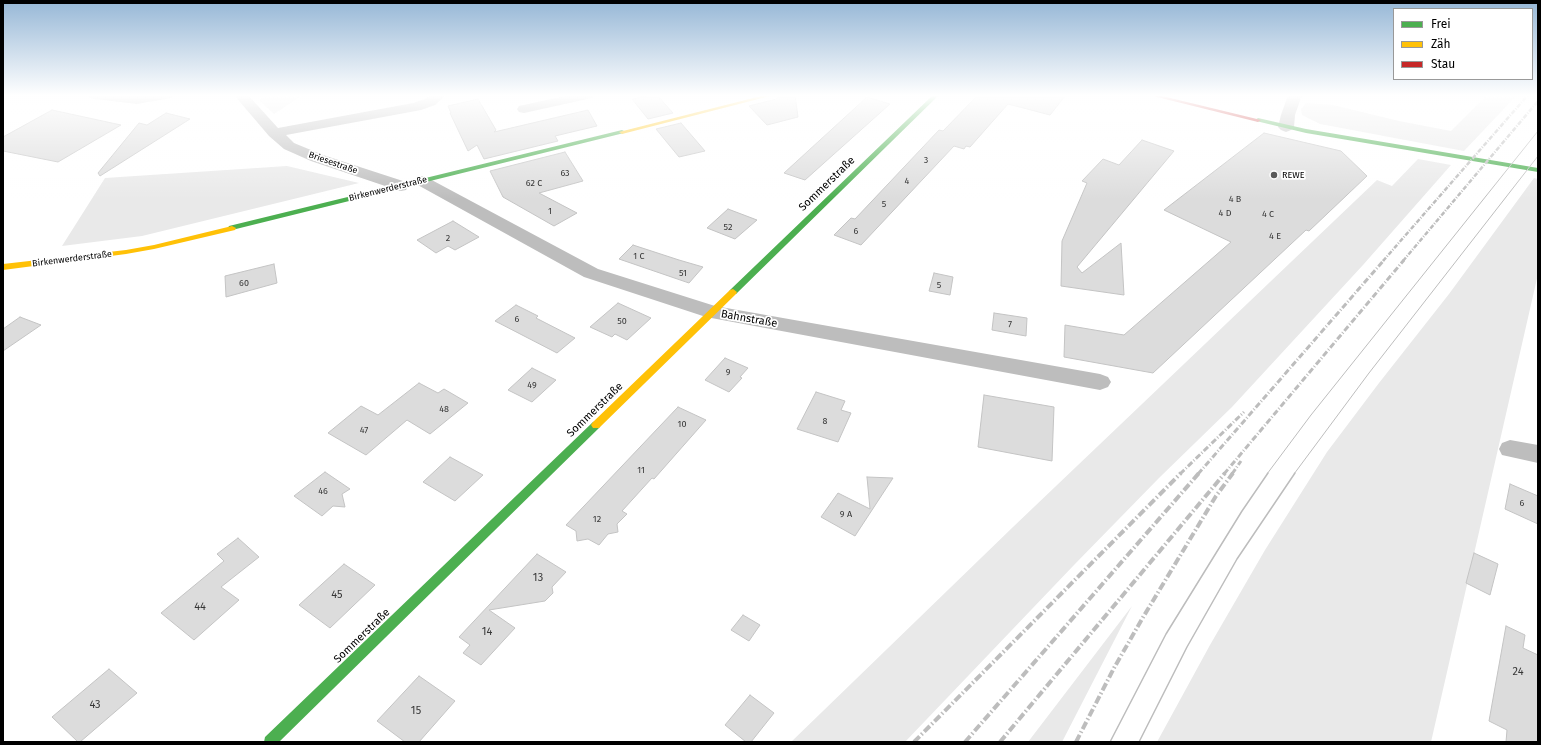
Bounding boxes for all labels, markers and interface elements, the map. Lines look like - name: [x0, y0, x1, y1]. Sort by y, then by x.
- legend: [1393, 8, 1533, 80]
- text: Frei: [1431, 17, 1451, 31]
- text: Zäh: [1431, 37, 1451, 51]
- text: Stau: [1431, 57, 1455, 71]
- street label: Briesestraße: [307, 150, 359, 176]
- street label: Sommerstraße: [796, 154, 858, 214]
- house number: 3: [924, 155, 928, 165]
- house number: 63: [560, 168, 570, 178]
- marker: REWE: [1269, 170, 1279, 180]
- place label: REWE: [1282, 170, 1305, 180]
- street label: Birkenwerderstraße: [348, 174, 428, 204]
- house number: 4: [905, 176, 909, 186]
- house number: 62 C: [526, 178, 542, 188]
- house number: 4 B: [1229, 194, 1241, 204]
- house number: 5: [882, 199, 886, 209]
- house number: 1: [548, 206, 552, 216]
- house number: 4 D: [1219, 208, 1231, 218]
- house number: 4 C: [1262, 209, 1274, 219]
- house number: 52: [724, 222, 732, 232]
- house number: 6: [854, 226, 858, 236]
- house number: 4 E: [1269, 231, 1281, 241]
- house number: 2: [446, 233, 450, 243]
- street label: Birkenwerderstraße: [32, 249, 112, 269]
- house number: 1 C: [633, 251, 645, 261]
- house number: 51: [679, 268, 687, 278]
- house number: 60: [239, 278, 249, 288]
- house number: 5: [937, 280, 941, 290]
- street label: Bahnstraße: [720, 308, 778, 330]
- house number: 6: [515, 314, 519, 324]
- house number: 50: [617, 316, 627, 326]
- house number: 7: [1008, 319, 1012, 329]
- house number: 9: [726, 367, 730, 377]
- house number: 49: [527, 380, 537, 390]
- street label: Sommerstraße: [564, 380, 626, 440]
- house number: 48: [439, 404, 449, 414]
- house number: 8: [823, 416, 827, 426]
- house number: 10: [678, 419, 686, 429]
- house number: 47: [360, 425, 368, 435]
- house number: 11: [637, 465, 645, 475]
- house number: 46: [318, 486, 328, 496]
- house number: 6: [1520, 498, 1524, 508]
- house number: 9 A: [840, 509, 852, 519]
- house number: 12: [593, 514, 601, 524]
- house number: 13: [533, 571, 543, 585]
- house number: 45: [331, 588, 343, 602]
- house number: 44: [194, 600, 206, 614]
- street label: Sommerstraße: [331, 606, 393, 666]
- house number: 14: [482, 625, 492, 639]
- house number: 24: [1513, 665, 1523, 679]
- house number: 43: [89, 698, 101, 712]
- house number: 15: [411, 704, 421, 718]

